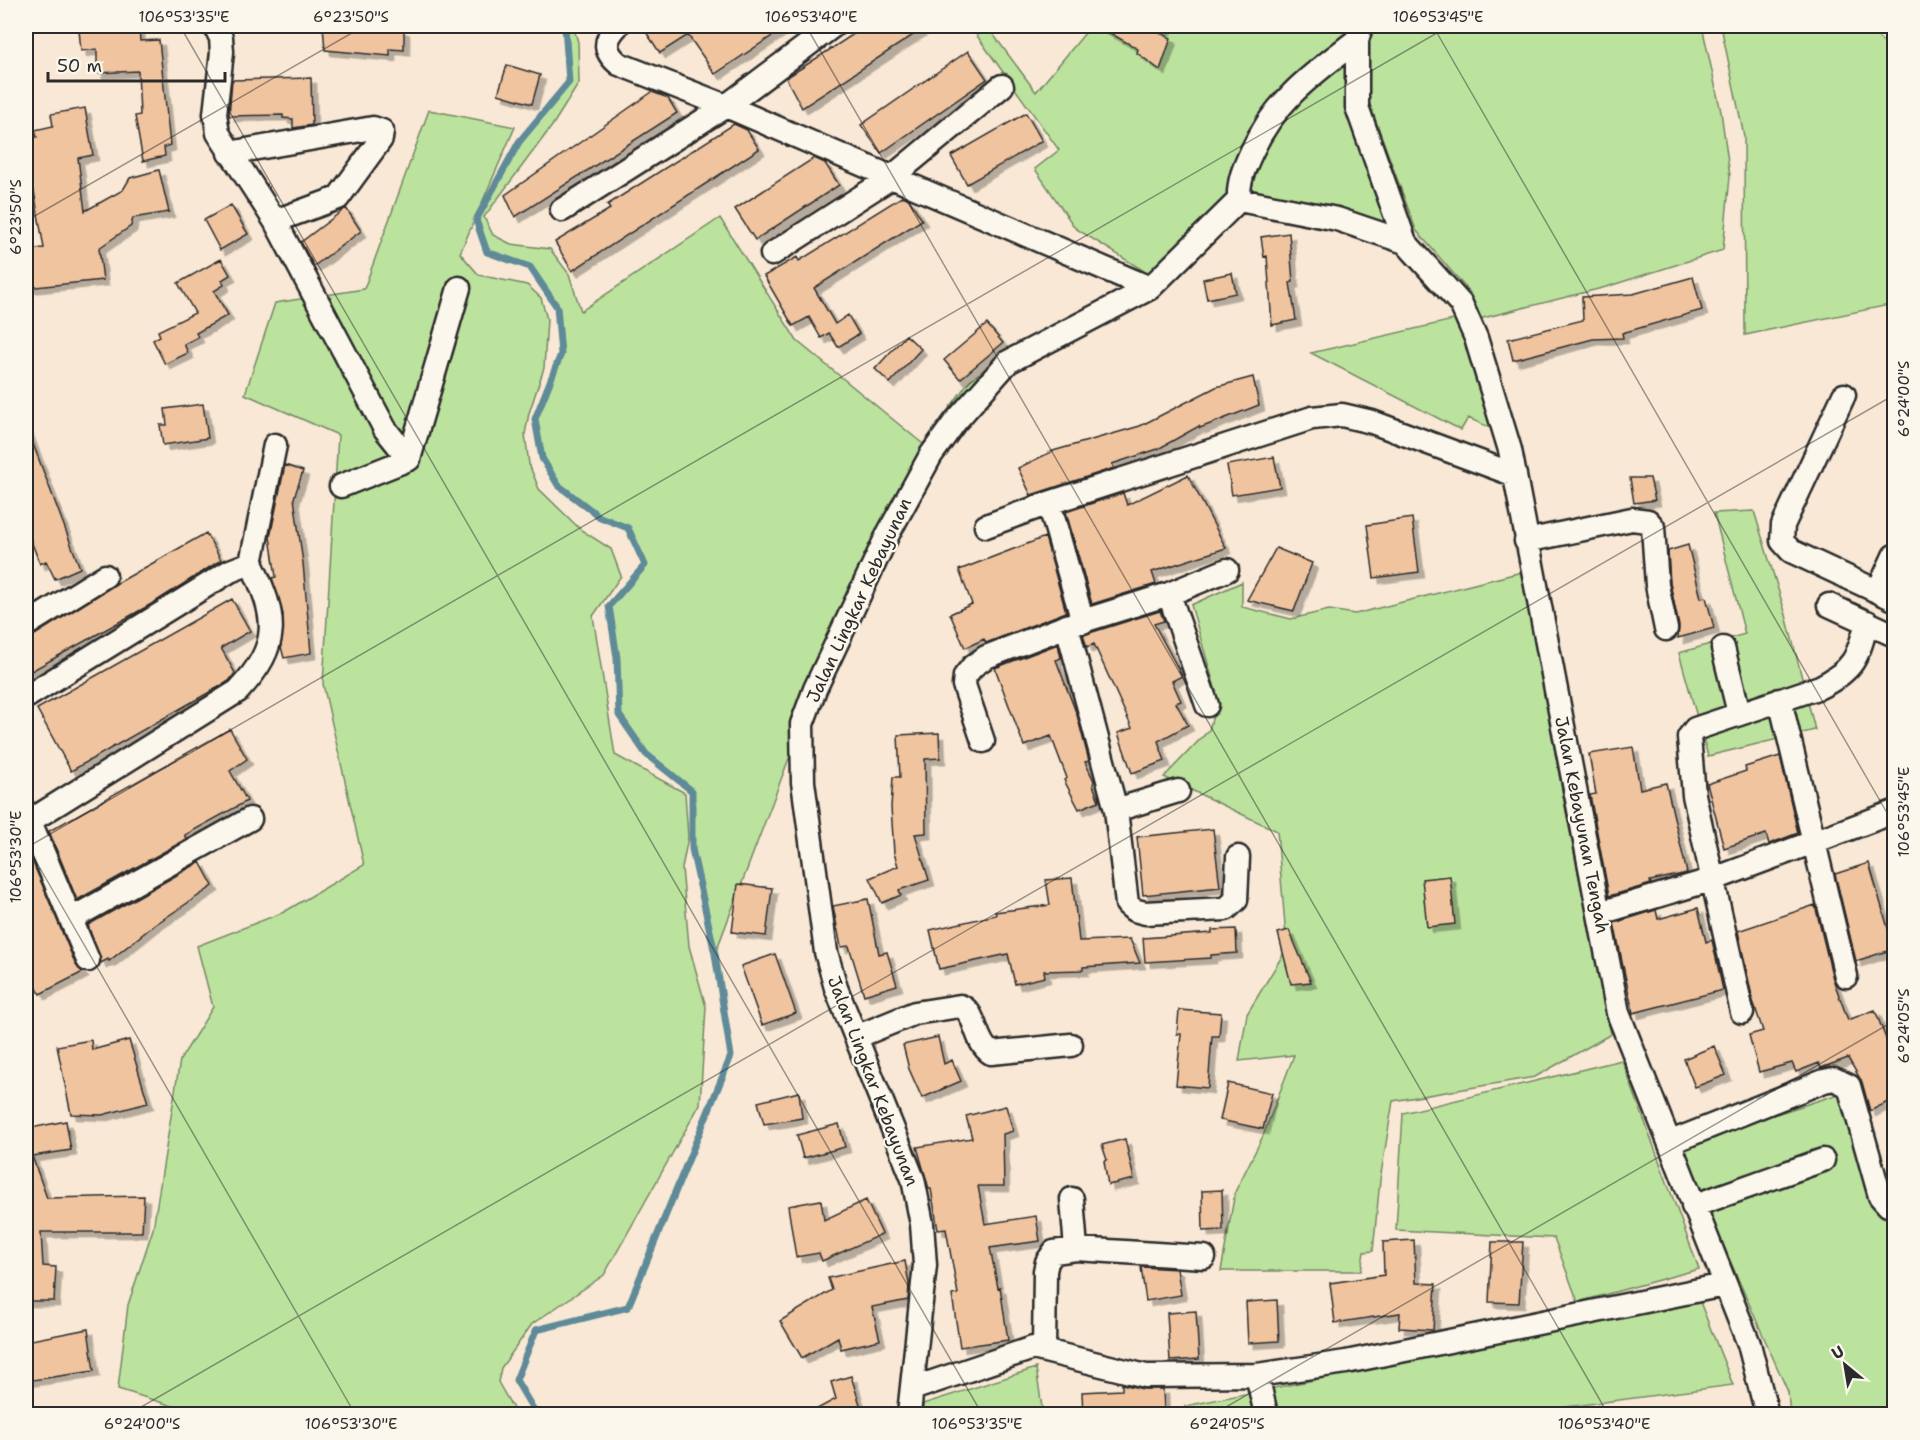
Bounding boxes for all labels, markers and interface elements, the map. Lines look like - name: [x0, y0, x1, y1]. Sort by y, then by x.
- text: 106°53'35"E: [139, 7, 229, 27]
- text: 6°23'50"S: [313, 7, 389, 27]
- text: 106°53'40"E: [765, 7, 857, 27]
- text: 106°53'45"E: [1393, 7, 1483, 27]
- scale bar: [48, 45, 225, 83]
- text: 50 m: [57, 54, 102, 78]
- text: 6°23'50"S: [6, 179, 26, 255]
- text: 6°24'00"S: [1894, 361, 1914, 437]
- street label: Jalan Lingkar Kebayunan: [801, 494, 917, 706]
- street label: Jalan Kebayunan Tengah: [1549, 714, 1615, 936]
- text: 106°53'45"E: [1894, 767, 1914, 857]
- text: 106°53'30"E: [6, 811, 26, 903]
- street label: Jalan Lingkar Kebayunan: [822, 973, 924, 1189]
- text: 6°24'05"S: [1894, 988, 1914, 1064]
- north arrow: [1815, 1335, 1875, 1395]
- text: U: [1828, 1341, 1848, 1364]
- text: 6°24'00"S: [104, 1414, 180, 1434]
- text: 106°53'30"E: [305, 1414, 397, 1434]
- text: 106°53'35"E: [932, 1414, 1022, 1434]
- text: 6°24'05"S: [1189, 1414, 1265, 1434]
- text: 106°53'40"E: [1558, 1414, 1650, 1434]

